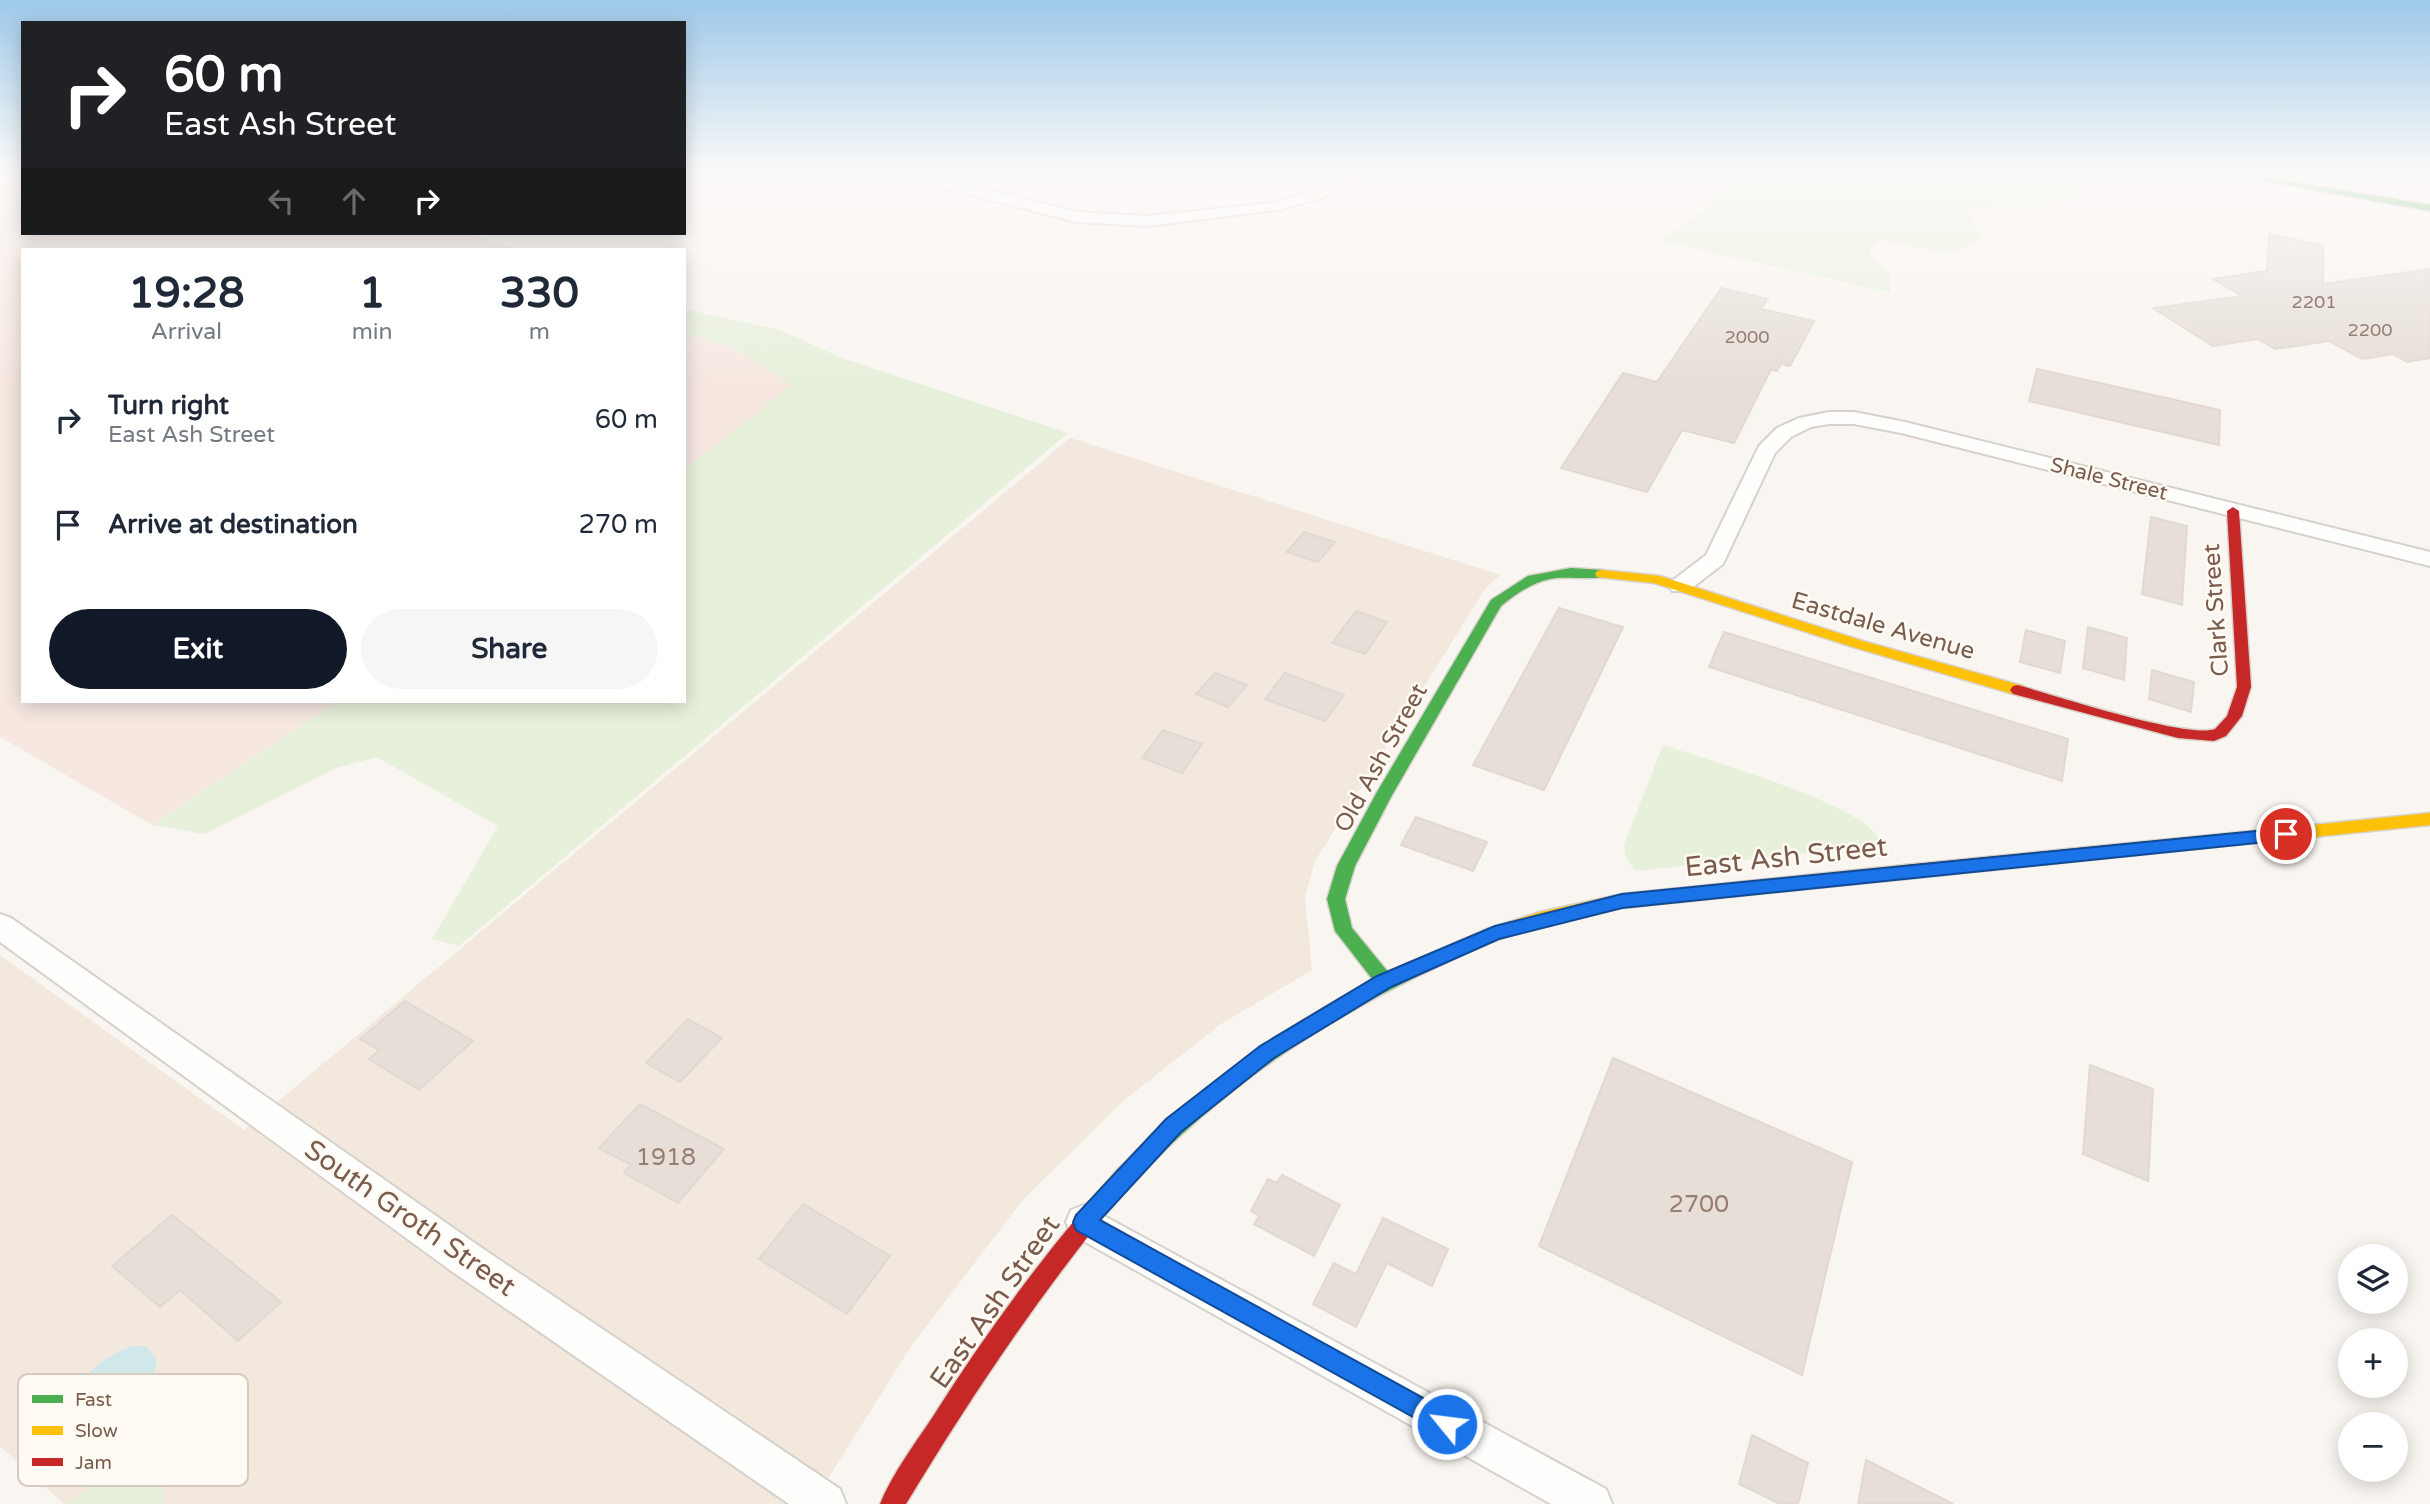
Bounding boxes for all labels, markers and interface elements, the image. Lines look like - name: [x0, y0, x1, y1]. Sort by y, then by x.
- text: 60 m: [164, 46, 283, 105]
- icon: right: [49, 49, 140, 140]
- text: East Ash Street: [164, 106, 396, 144]
- icon: left: [262, 182, 300, 220]
- icon: ahead: [335, 182, 373, 220]
- icon: right: [408, 182, 446, 220]
- text: 19:28: [128, 268, 245, 319]
- text: 1: [359, 268, 385, 319]
- text: 330: [500, 268, 579, 319]
- house number: 2201: [2291, 291, 2337, 313]
- text: Arrival: [151, 318, 222, 346]
- text: min: [352, 318, 393, 346]
- text: m: [529, 318, 550, 346]
- house number: 2200: [2347, 319, 2393, 341]
- house number: 2000: [1724, 326, 1770, 348]
- text: Turn right: [108, 390, 229, 421]
- icon: right: [49, 401, 87, 439]
- text: 60 m: [595, 404, 658, 435]
- text: East Ash Street: [108, 421, 275, 449]
- street label: Shale Street: [2048, 452, 2170, 506]
- icon: arrive: [49, 506, 87, 544]
- text: Arrive at destination: [108, 509, 358, 540]
- text: 270 m: [578, 509, 658, 540]
- street label: Clark Street: [2197, 543, 2235, 677]
- street label: Eastdale Avenue: [1788, 586, 1978, 666]
- button: Exit: [49, 609, 347, 689]
- button: Share: [361, 609, 658, 689]
- street label: Old Ash Street: [1328, 679, 1434, 837]
- pin: [2256, 804, 2316, 864]
- icon: arrive: [2267, 815, 2305, 853]
- street label: East Ash Street: [1683, 829, 1889, 885]
- street label: South Groth Street: [298, 1132, 522, 1304]
- house number: 1918: [636, 1143, 696, 1172]
- house number: 2700: [1669, 1190, 1729, 1219]
- street label: East Ash Street: [923, 1209, 1067, 1395]
- map controls: [2338, 1244, 2408, 1482]
- button: layers: [2338, 1244, 2408, 1314]
- button: +: [2338, 1328, 2408, 1398]
- legend: [18, 1374, 248, 1486]
- position arrow: [1410, 1387, 1484, 1461]
- text: Fast: [75, 1389, 112, 1411]
- button: −: [2338, 1412, 2408, 1482]
- text: Slow: [75, 1420, 118, 1442]
- text: Jam: [75, 1452, 112, 1474]

